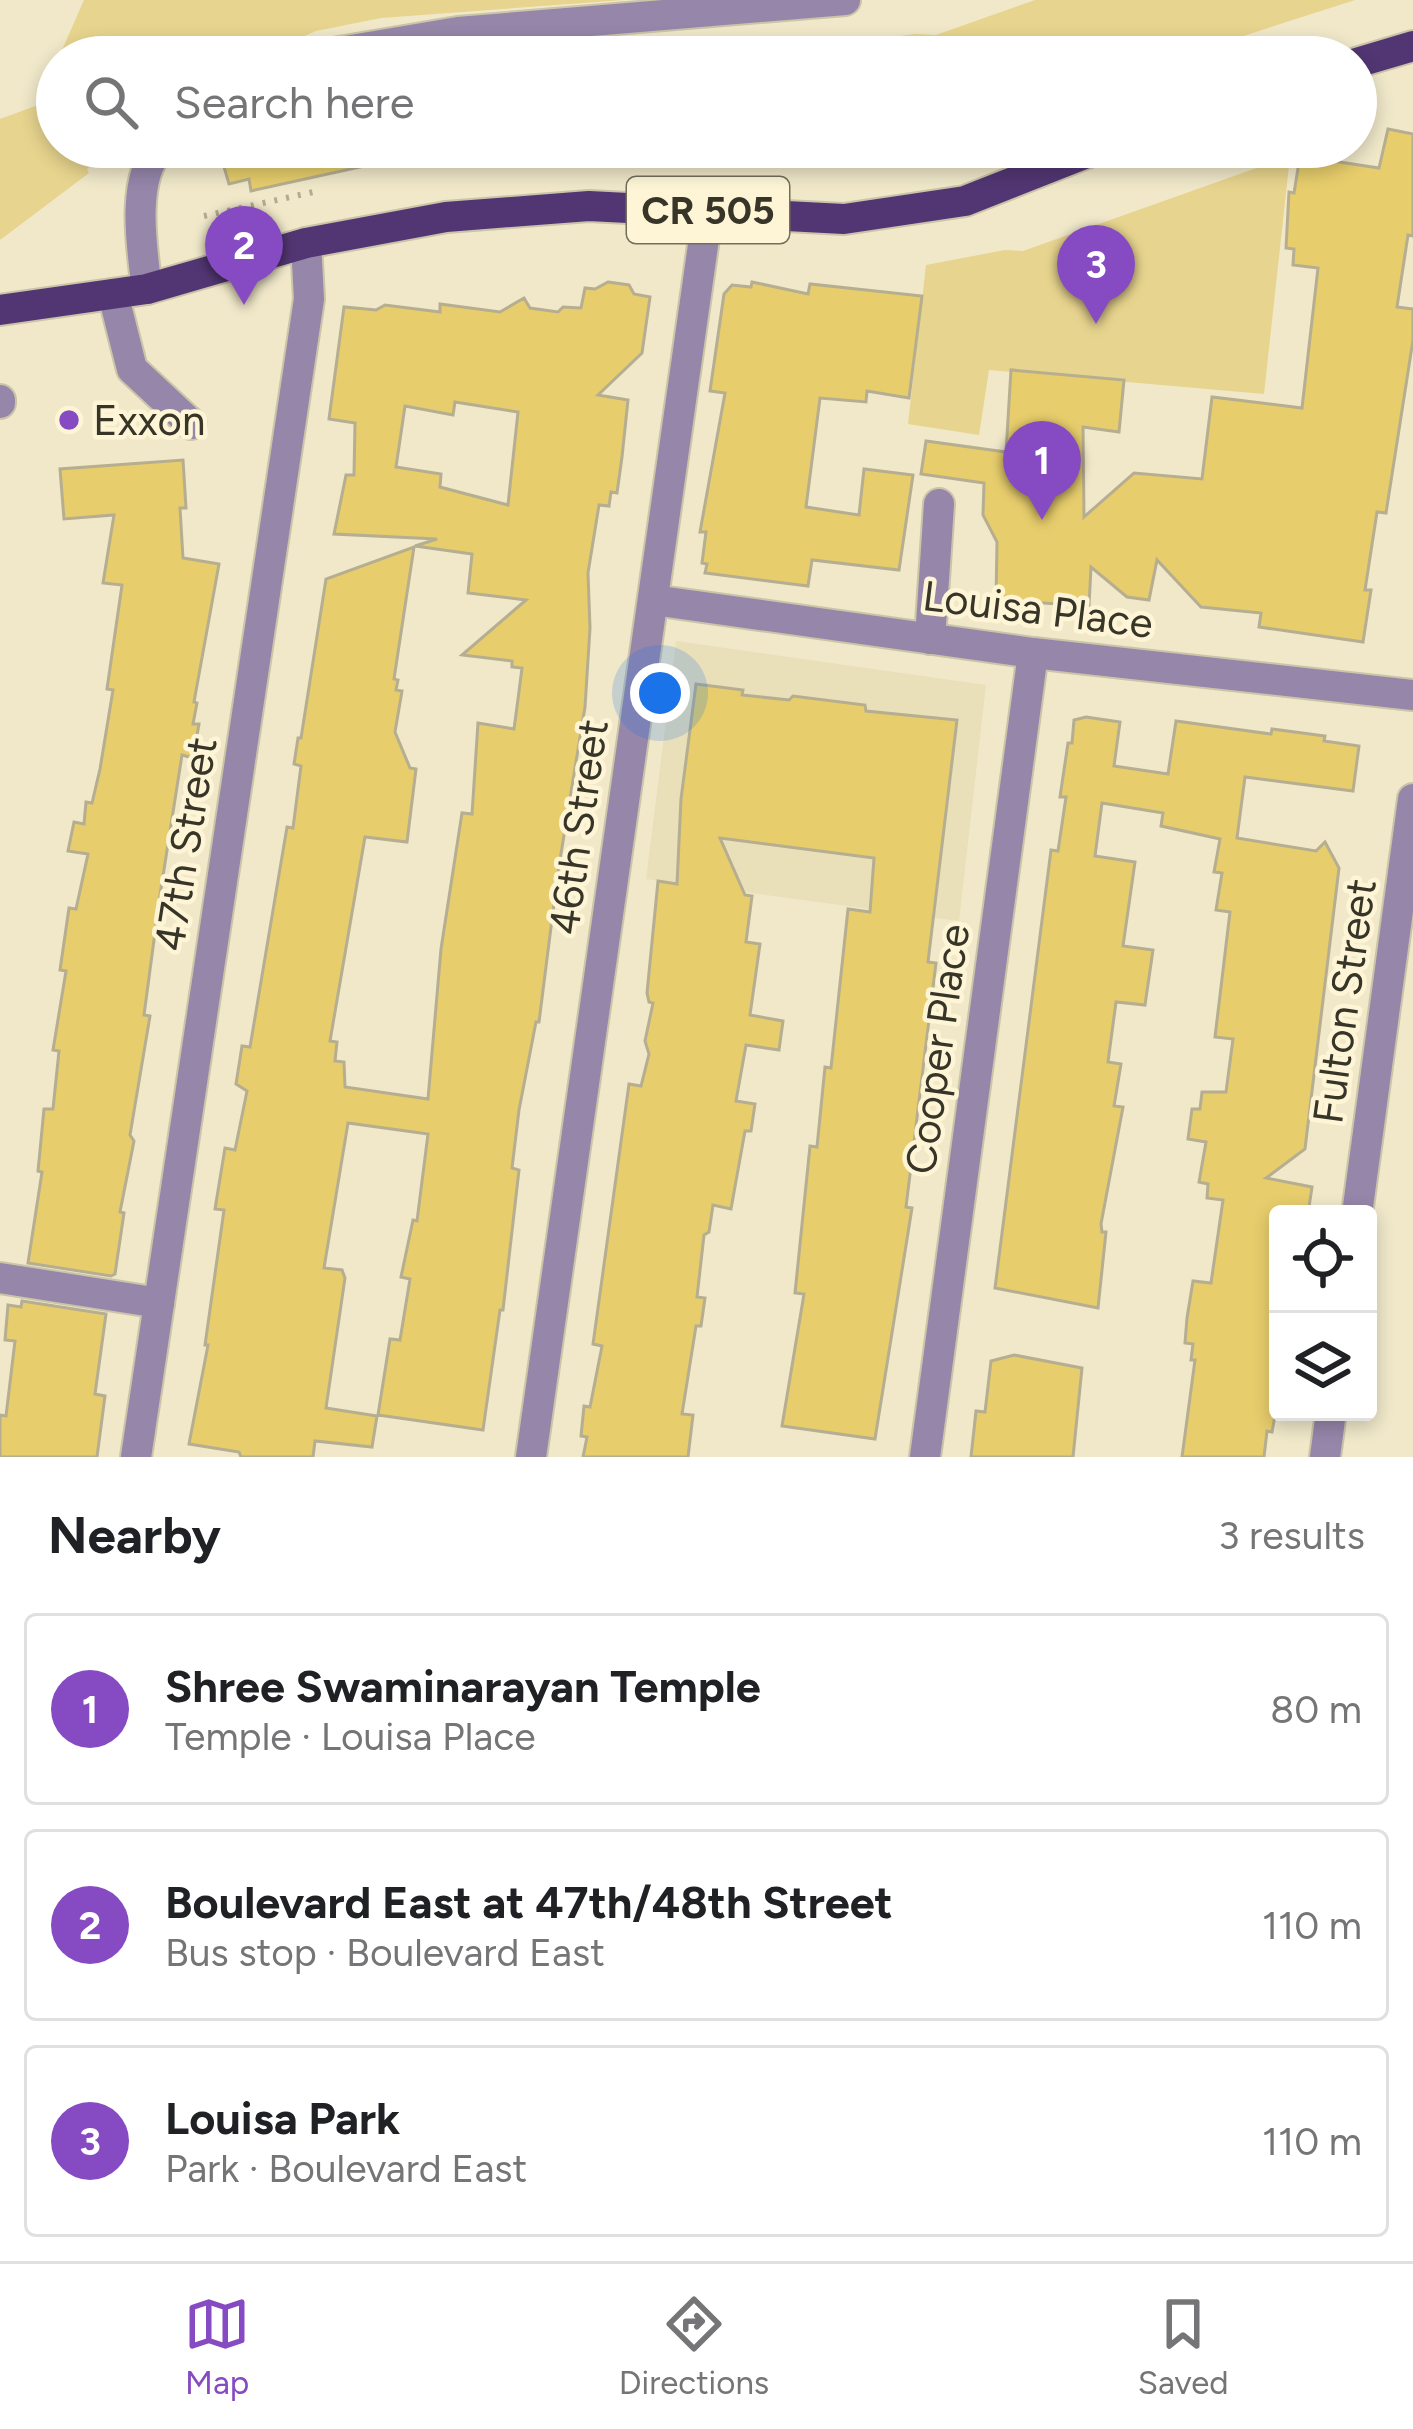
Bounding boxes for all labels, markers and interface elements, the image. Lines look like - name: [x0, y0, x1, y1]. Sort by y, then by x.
- search box: [36, 36, 1377, 168]
- icon: search: [78, 69, 144, 135]
- text: Search here: [174, 75, 414, 129]
- road number: CR 505: [627, 177, 789, 243]
- pin: 2: [205, 206, 283, 305]
- pin: 3: [1057, 225, 1135, 324]
- place label: Exxon: [93, 395, 205, 446]
- marker: Exxon: [56, 407, 82, 433]
- pin: 1: [1003, 421, 1081, 520]
- street label: Louisa Place: [920, 570, 1156, 649]
- your location: [630, 663, 690, 723]
- street label: 46th Street: [538, 716, 619, 938]
- street label: 47th Street: [143, 733, 228, 955]
- street label: Fulton Street: [1302, 875, 1387, 1127]
- street label: Cooper Place: [895, 921, 980, 1177]
- map controls: [1269, 1205, 1377, 1421]
- button: locate: [1269, 1205, 1377, 1313]
- button: layers: [1269, 1313, 1377, 1421]
- text: Nearby: [48, 1505, 221, 1566]
- text: 3 results: [1218, 1512, 1365, 1559]
- text: Shree Swaminarayan Temple: [165, 1659, 761, 1713]
- text: 1: [82, 1686, 98, 1733]
- text: 80 m: [1270, 1686, 1362, 1733]
- text: Temple · Louisa Place: [165, 1713, 536, 1760]
- text: Boulevard East at 47th/48th Street: [165, 1875, 893, 1929]
- text: 2: [79, 1902, 101, 1949]
- text: 110 m: [1262, 1902, 1362, 1949]
- text: Bus stop · Boulevard East: [165, 1929, 605, 1976]
- text: Louisa Park: [165, 2091, 400, 2145]
- text: 3: [79, 2118, 101, 2165]
- text: 110 m: [1262, 2118, 1362, 2165]
- text: Park · Boulevard East: [165, 2145, 527, 2192]
- tab: Map: [184, 2291, 250, 2402]
- tab: Directions: [619, 2291, 769, 2402]
- tab: Saved: [1138, 2291, 1229, 2402]

